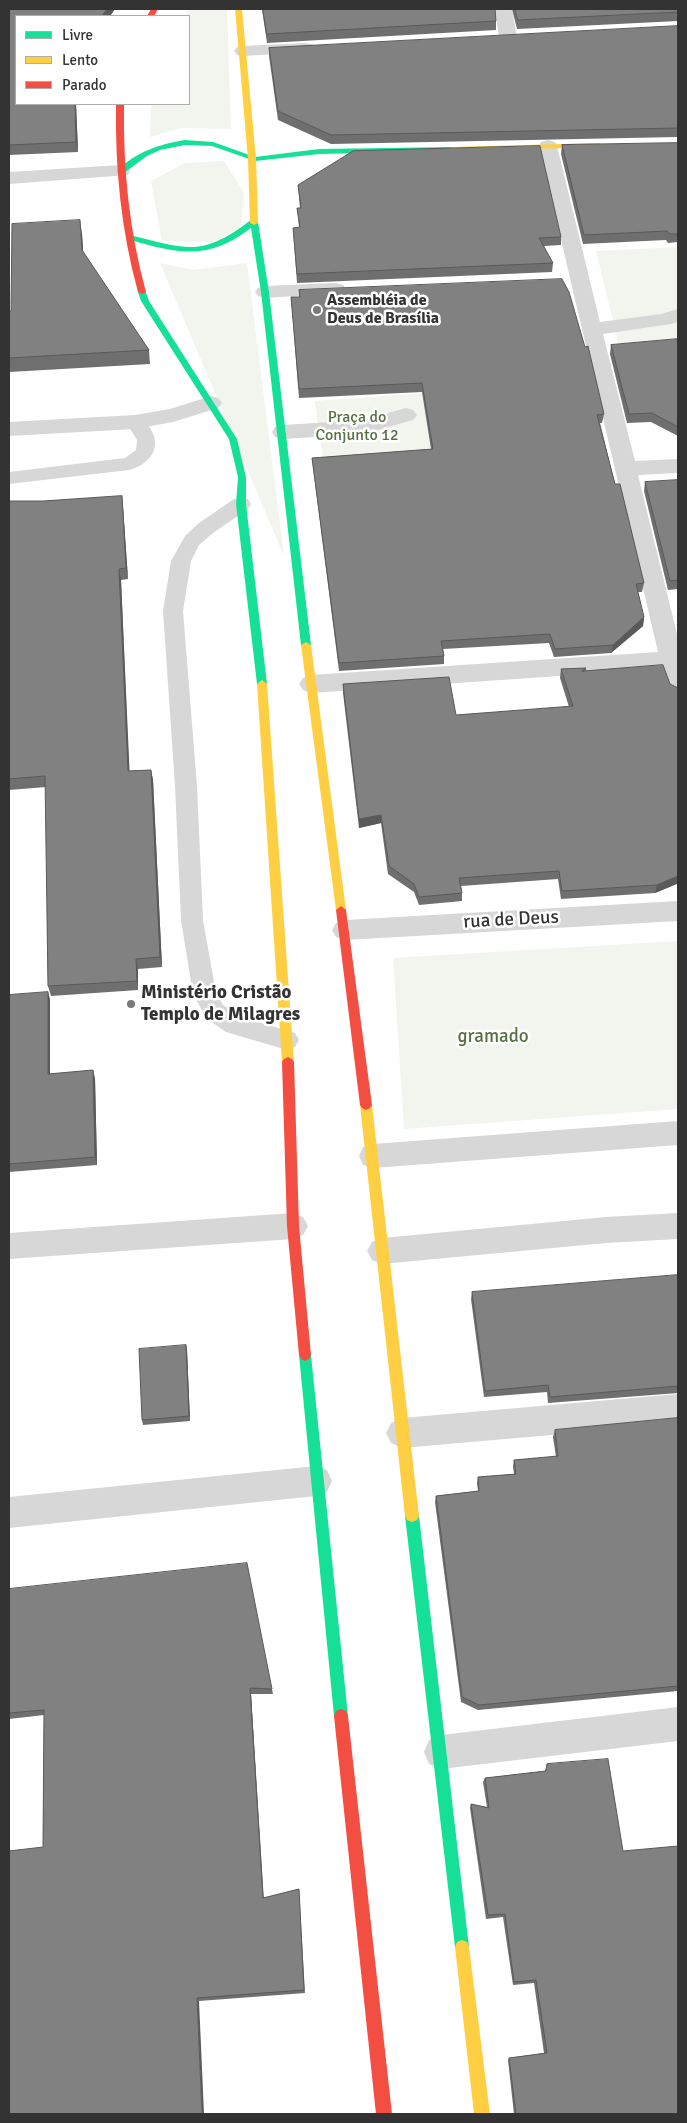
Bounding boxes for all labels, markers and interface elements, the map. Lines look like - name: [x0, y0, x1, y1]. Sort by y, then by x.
- legend: [15, 15, 190, 105]
- text: Livre: [62, 26, 93, 44]
- text: Lento: [62, 51, 98, 69]
- text: Parado: [62, 76, 107, 94]
- place label: Assembléia de Deus de Brasília: [327, 291, 439, 329]
- marker: Assembléia de Deus de Brasília: [311, 304, 323, 316]
- park label: Praça do Conjunto 12: [315, 408, 399, 446]
- street label: rua de Deus: [463, 906, 559, 934]
- place label: Ministério Cristão Templo de Milagres: [141, 982, 300, 1026]
- marker: Ministério Cristão Templo de Milagres: [125, 998, 137, 1010]
- park label: gramado: [457, 1026, 529, 1048]

